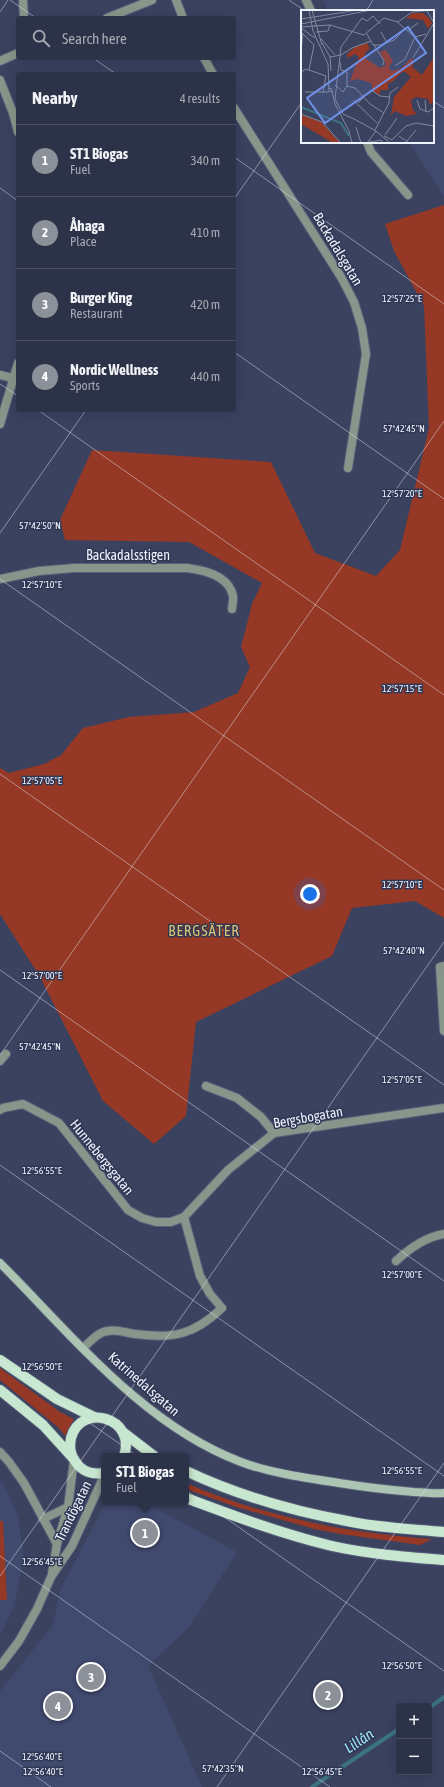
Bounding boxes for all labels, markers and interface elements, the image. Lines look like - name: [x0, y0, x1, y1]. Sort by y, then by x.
- inset map: [301, 10, 434, 143]
- search box: [16, 16, 236, 60]
- icon: search: [30, 27, 52, 49]
- text: Search here: [62, 30, 127, 47]
- text: Nearby: [32, 88, 78, 108]
- text: 4 results: [180, 91, 220, 106]
- text: ST1 Biogas: [70, 145, 128, 162]
- text: 1: [42, 153, 48, 168]
- text: 340 m: [191, 153, 220, 168]
- text: Fuel: [70, 162, 91, 177]
- street label: Backadalsgatan: [310, 210, 366, 288]
- text: Åhaga: [70, 217, 105, 234]
- text: 2: [42, 225, 48, 240]
- text: 410 m: [191, 225, 220, 240]
- text: Place: [70, 234, 97, 249]
- text: Burger King: [70, 289, 132, 306]
- text: 12°57'25"E: [382, 293, 423, 304]
- text: 3: [42, 297, 48, 312]
- text: 420 m: [191, 297, 220, 312]
- text: Restaurant: [70, 306, 123, 321]
- text: Nordic Wellness: [70, 361, 158, 378]
- text: 4: [42, 369, 48, 384]
- text: 440 m: [191, 369, 220, 384]
- text: Sports: [70, 378, 100, 393]
- text: 57°42'45"N: [383, 423, 425, 434]
- text: 12°57'20"E: [382, 488, 423, 499]
- text: 57°42'50"N: [19, 520, 61, 531]
- street label: Backadalsstigen: [86, 547, 170, 563]
- text: 12°57'10"E: [22, 579, 63, 590]
- text: 12°57'15"E: [382, 683, 423, 694]
- text: 12°57'05"E: [22, 775, 63, 786]
- text: 12°57'10"E: [382, 879, 423, 890]
- your location: [300, 884, 320, 904]
- district label: BERGSÄTER: [168, 922, 240, 939]
- text: 57°42'40"N: [383, 945, 425, 956]
- text: 12°57'00"E: [22, 970, 63, 981]
- text: 57°42'45"N: [19, 1041, 61, 1052]
- text: 12°57'05"E: [382, 1074, 423, 1085]
- street label: Bergsbogatan: [272, 1103, 344, 1131]
- street label: Hunnebergsgatan: [67, 1116, 137, 1198]
- text: 12°56'55"E: [22, 1165, 63, 1176]
- text: 12°57'00"E: [382, 1269, 423, 1280]
- street label: Katrinedalsgatan: [105, 1349, 183, 1419]
- text: 12°56'50"E: [22, 1361, 63, 1372]
- popup: [101, 1453, 189, 1505]
- text: ST1 Biogas: [116, 1463, 174, 1480]
- text: 12°56'55"E: [382, 1465, 423, 1476]
- street label: Trandögatan: [52, 1478, 94, 1544]
- text: Fuel: [116, 1480, 137, 1495]
- pin: 1: [132, 1518, 158, 1548]
- text: 12°56'45"E: [22, 1556, 63, 1567]
- text: 12°56'50"E: [382, 1660, 423, 1671]
- pin: 3: [78, 1662, 104, 1692]
- pin: 2: [315, 1680, 341, 1710]
- pin: 4: [45, 1691, 71, 1721]
- map controls: [396, 1703, 432, 1775]
- button: +: [396, 1703, 432, 1739]
- water label: Lillån: [341, 1725, 376, 1756]
- button: −: [396, 1739, 432, 1775]
- text: 12°56'40"E: [22, 1751, 63, 1762]
- text: 57°42'35"N: [202, 1763, 244, 1774]
- text: 12°56'40"E: [23, 1766, 64, 1777]
- text: 12°56'45"E: [302, 1766, 343, 1777]

